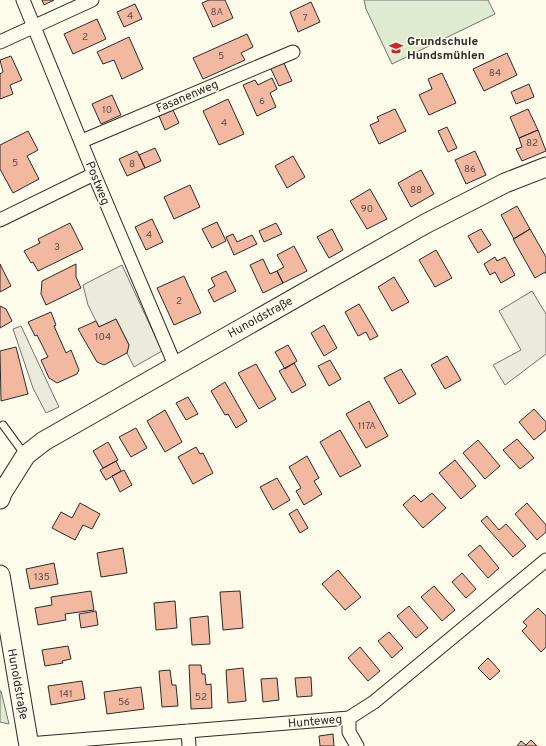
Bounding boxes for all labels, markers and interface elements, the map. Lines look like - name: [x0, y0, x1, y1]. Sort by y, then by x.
- house number: 8A: [211, 6, 224, 19]
- house number: 4: [127, 10, 133, 23]
- house number: 7: [302, 12, 308, 25]
- house number: 2: [82, 31, 88, 44]
- place label: Grundschule Hundsmühlen: [407, 34, 485, 64]
- school or university icon: Grundschule Hundsmühlen: [388, 40, 404, 56]
- house number: 5: [218, 50, 224, 63]
- house number: 84: [489, 67, 501, 80]
- street label: Fasanenweg: [154, 77, 221, 117]
- house number: 6: [259, 95, 265, 108]
- house number: 10: [102, 104, 112, 117]
- house number: 4: [221, 117, 227, 130]
- house number: 82: [526, 137, 538, 150]
- house number: 5: [12, 157, 18, 170]
- house number: 8: [129, 158, 135, 171]
- street label: Postweg: [81, 159, 113, 208]
- house number: 86: [464, 163, 476, 176]
- house number: 88: [410, 184, 422, 197]
- house number: 90: [361, 203, 373, 216]
- house number: 4: [146, 229, 152, 242]
- house number: 3: [54, 241, 60, 254]
- street label: Hunoldstraße: [225, 293, 296, 342]
- house number: 2: [176, 295, 182, 308]
- house number: 104: [95, 331, 111, 344]
- house number: 117A: [358, 420, 376, 433]
- house number: 135: [34, 571, 50, 584]
- street label: Hunoldstraße: [3, 647, 31, 721]
- house number: 141: [59, 688, 73, 701]
- house number: 52: [195, 691, 207, 704]
- house number: 56: [118, 696, 130, 709]
- street label: Hunteweg: [287, 712, 343, 732]

